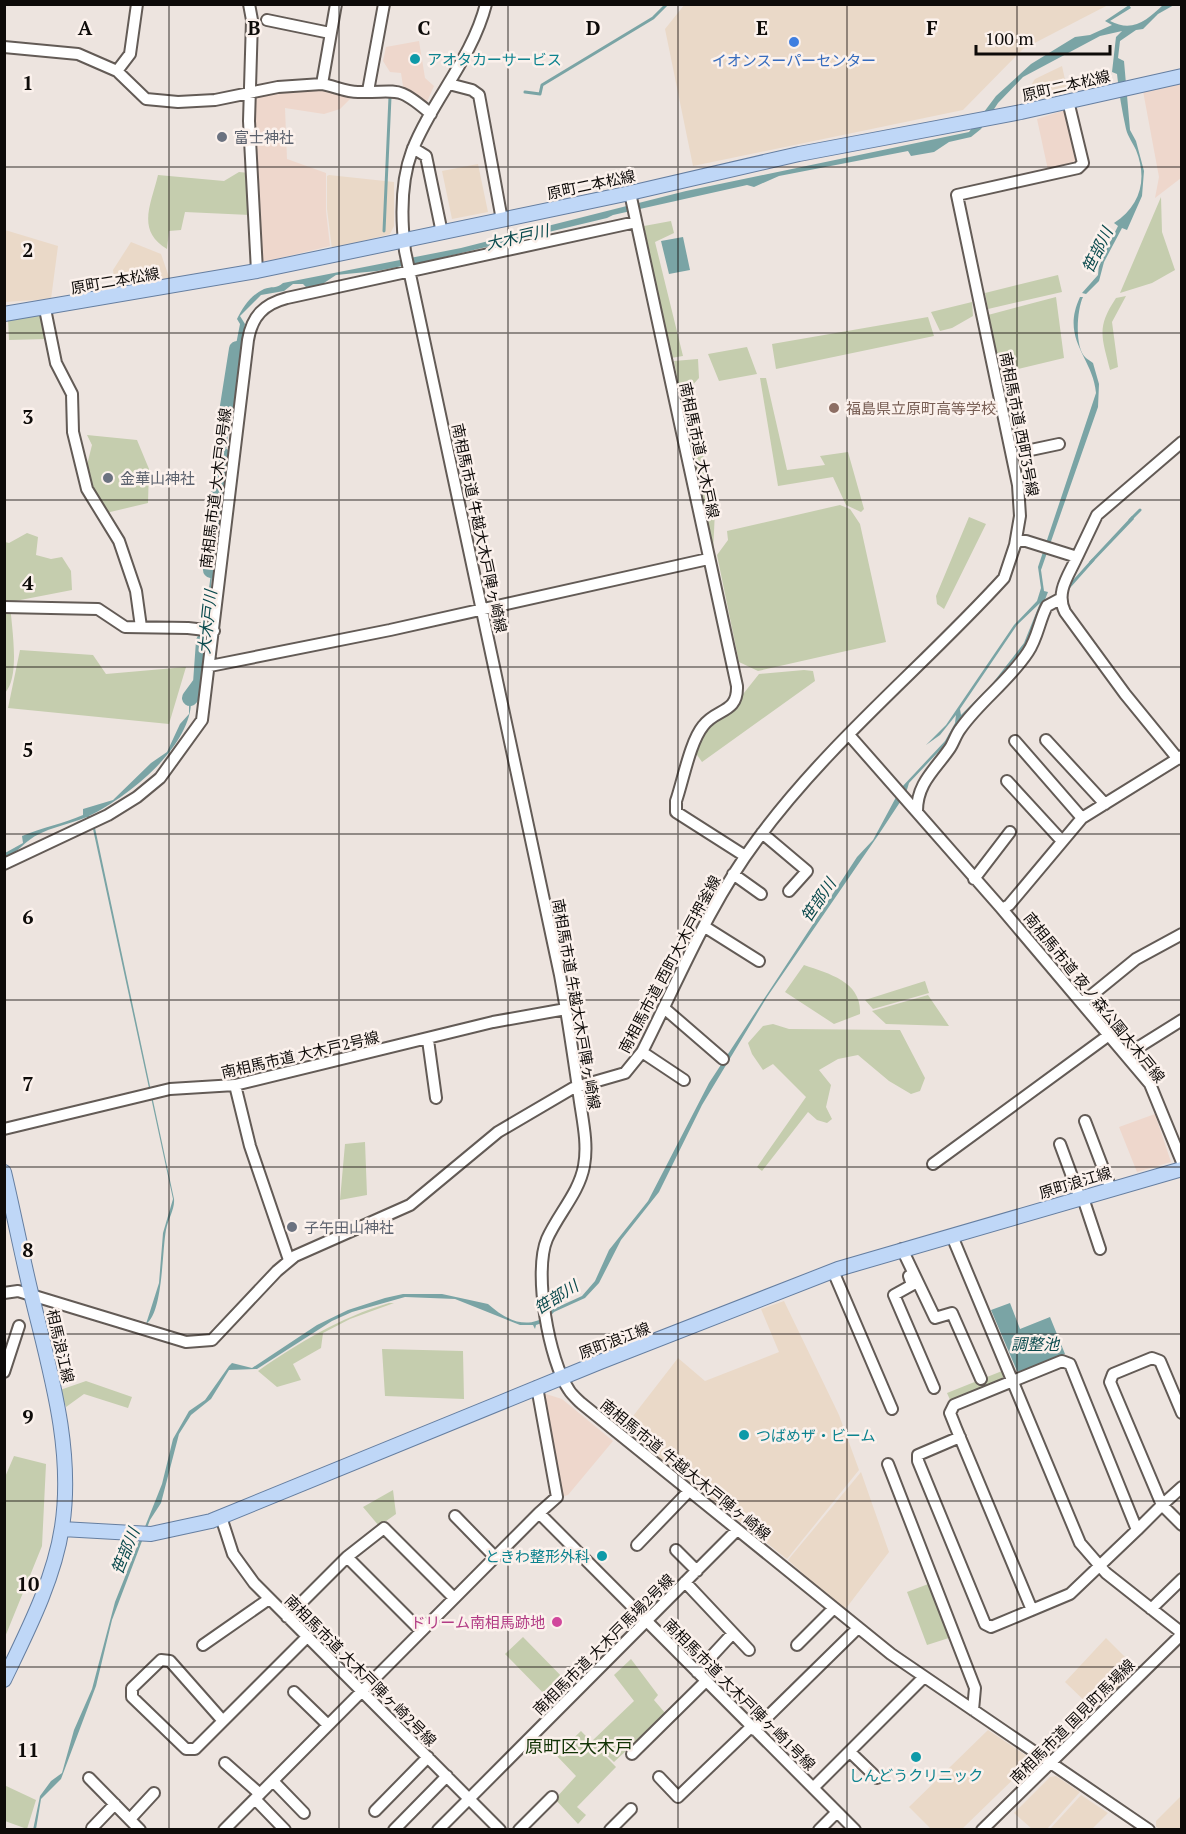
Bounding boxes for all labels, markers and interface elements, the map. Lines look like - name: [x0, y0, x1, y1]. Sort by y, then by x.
- text: A: [78, 14, 93, 41]
- text: B: [248, 14, 261, 41]
- text: C: [417, 14, 431, 41]
- text: D: [586, 14, 600, 41]
- text: E: [756, 14, 768, 41]
- text: F: [926, 14, 938, 41]
- scale bar: [976, 18, 1110, 56]
- text: 100 m: [985, 26, 1034, 50]
- marker: イオンスーパーセンター: [787, 35, 801, 49]
- place label: アオタカーサービス: [427, 49, 562, 69]
- place label: イオンスーパーセンター: [712, 50, 876, 70]
- marker: アオタカーサービス: [408, 52, 422, 66]
- street label: 原町二本松線: [1020, 65, 1112, 105]
- text: 1: [22, 69, 34, 96]
- place label: 富士神社: [234, 127, 294, 147]
- marker: 富士神社: [215, 130, 229, 144]
- street label: 原町二本松線: [545, 165, 637, 203]
- water label: 大木戸川: [483, 219, 553, 255]
- water label: 笹部川: [1077, 222, 1118, 276]
- text: 2: [22, 236, 34, 263]
- street label: 原町二本松線: [69, 262, 161, 298]
- street label: 南相馬市道 西町3号線: [996, 350, 1044, 498]
- street label: 南相馬市道 大木戸線: [676, 380, 724, 520]
- place label: 福島県立原町高等学校: [846, 398, 996, 418]
- marker: 福島県立原町高等学校: [827, 401, 841, 415]
- text: 3: [22, 403, 34, 430]
- street label: 南相馬市道 大木戸9号線: [195, 407, 235, 569]
- street label: 南相馬市道 牛越大木戸陣ヶ崎線: [448, 421, 512, 635]
- place label: 金華山神社: [120, 468, 195, 488]
- marker: 金華山神社: [101, 471, 115, 485]
- text: 4: [22, 569, 34, 596]
- water label: 大木戸川: [193, 587, 221, 655]
- text: 5: [22, 736, 34, 763]
- street label: 南相馬市道 西町大木戸押釜線: [614, 872, 724, 1056]
- water label: 笹部川: [795, 872, 842, 926]
- street label: 南相馬市道 牛越大木戸陣ヶ崎線: [549, 897, 605, 1111]
- text: 6: [22, 903, 34, 930]
- street label: 南相馬市道 夜ノ森公園大木戸線: [1020, 908, 1170, 1086]
- street label: 南相馬市道 大木戸2号線: [219, 1026, 381, 1082]
- text: 7: [22, 1070, 34, 1097]
- street label: 原町浪江線: [1036, 1161, 1114, 1203]
- place label: 子午田山神社: [304, 1217, 394, 1237]
- marker: 子午田山神社: [285, 1220, 299, 1234]
- text: 8: [22, 1236, 34, 1263]
- water label: 笹部川: [530, 1274, 584, 1319]
- street label: 相馬浪江線: [43, 1307, 79, 1385]
- street label: 原町浪江線: [575, 1317, 653, 1363]
- water label: 調整池: [1011, 1333, 1061, 1355]
- street label: 南相馬市道 牛越大木戸陣ヶ崎線: [597, 1394, 775, 1544]
- text: 9: [22, 1403, 34, 1430]
- place label: つばめザ・ビーム: [756, 1425, 876, 1445]
- marker: つばめザ・ビーム: [737, 1428, 751, 1442]
- water label: 笹部川: [106, 1523, 145, 1577]
- place label: ときわ整形外科: [485, 1546, 590, 1566]
- marker: ときわ整形外科: [595, 1549, 609, 1563]
- street label: 南相馬市道 大木戸馬場2号線: [528, 1569, 678, 1719]
- text: 10: [17, 1570, 39, 1597]
- street label: 南相馬市道 大木戸陣ヶ崎2号線: [281, 1590, 441, 1750]
- place label: ドリーム南相馬跡地: [410, 1612, 545, 1632]
- street label: 南相馬市道 大木戸陣ヶ崎1号線: [660, 1614, 820, 1774]
- marker: ドリーム南相馬跡地: [550, 1615, 564, 1629]
- street label: 南相馬市道 国見町馬場線: [1005, 1654, 1139, 1788]
- district label: 原町区大木戸: [525, 1734, 633, 1758]
- text: 11: [17, 1736, 39, 1763]
- marker: しんどうクリニック: [909, 1750, 923, 1764]
- place label: しんどうクリニック: [849, 1765, 983, 1785]

